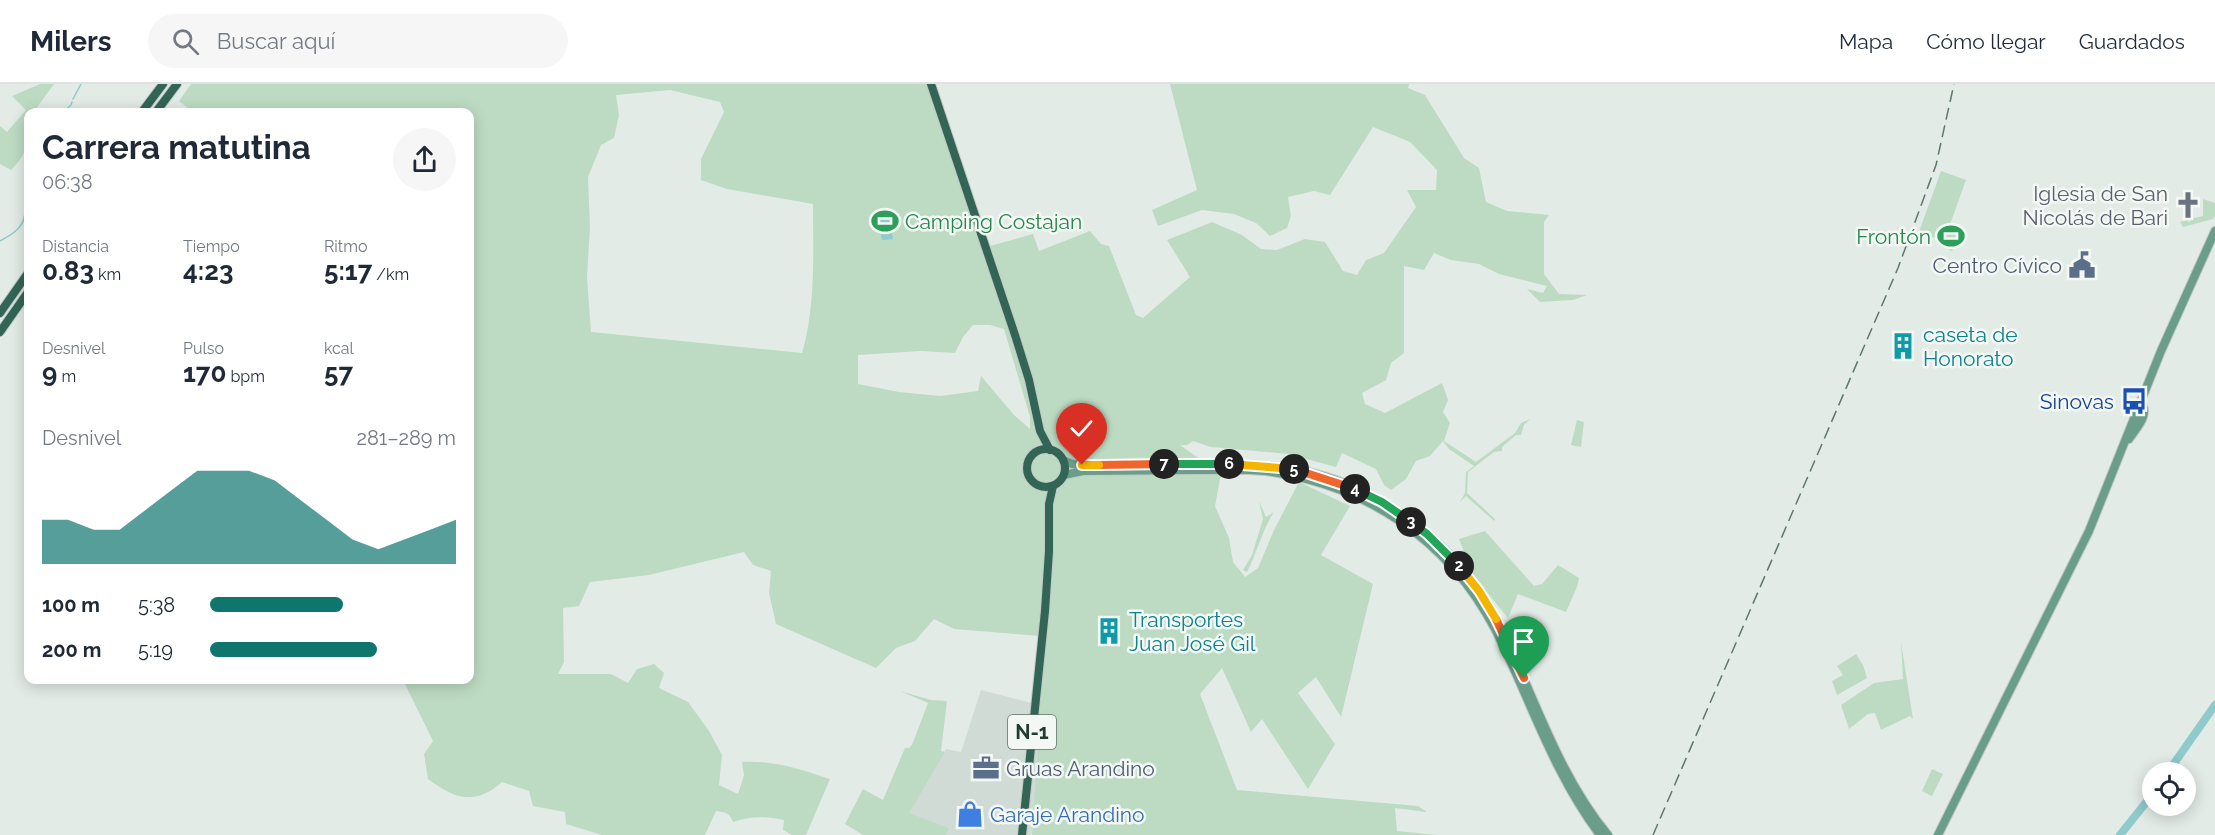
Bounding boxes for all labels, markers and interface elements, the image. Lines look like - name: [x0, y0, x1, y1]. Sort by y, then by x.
- search box: [148, 14, 568, 68]
- text: Milers: [30, 25, 112, 58]
- icon: search: [169, 25, 202, 58]
- text: Buscar aquí: [217, 28, 335, 54]
- text: Mapa: [1839, 29, 1893, 54]
- text: Cómo llegar: [1926, 29, 2046, 54]
- text: Guardados: [2079, 29, 2185, 54]
- text: Carrera matutina: [42, 128, 311, 167]
- button: share: [393, 128, 456, 191]
- text: 06:38: [42, 170, 93, 194]
- place label: Iglesia de San Nicolás de Bari: [2023, 181, 2168, 230]
- church icon: Iglesia de San Nicolás de Bari: [2173, 190, 2203, 220]
- sports icon: Camping Costajan: [870, 206, 900, 236]
- place label: Camping Costajan: [905, 209, 1082, 234]
- sports icon: Frontón: [1936, 221, 1966, 251]
- place label: Frontón: [1856, 224, 1931, 249]
- text: Distancia: [42, 237, 109, 256]
- text: Tiempo: [183, 237, 240, 256]
- text: Ritmo: [324, 237, 367, 256]
- public building icon: Centro Cívico: [2067, 250, 2097, 280]
- place label: Centro Cívico: [1933, 253, 2062, 278]
- text: 0.83: [42, 256, 94, 286]
- text: 4:23: [183, 256, 233, 286]
- text: 5:17: [324, 256, 372, 286]
- text: km: [94, 265, 121, 284]
- text: /km: [372, 265, 409, 284]
- place label: caseta de Honorato: [1923, 322, 2018, 371]
- building icon: caseta de Honorato: [1888, 331, 1918, 361]
- text: Desnivel: [42, 339, 105, 358]
- text: Pulso: [183, 339, 224, 358]
- text: kcal: [324, 339, 354, 358]
- text: 9: [42, 358, 57, 388]
- text: 170: [183, 358, 226, 388]
- text: 57: [324, 358, 353, 388]
- text: m: [57, 367, 76, 386]
- text: bpm: [226, 367, 265, 386]
- bus stop icon: Sinovas: [2119, 386, 2149, 416]
- place label: Sinovas: [2040, 389, 2114, 414]
- pin: [1056, 403, 1107, 465]
- icon: check: [1065, 412, 1098, 445]
- text: Desnivel: [42, 426, 121, 450]
- text: 281–289 m: [357, 426, 456, 450]
- pin: 7: [1149, 449, 1179, 479]
- pin: 6: [1214, 449, 1244, 479]
- text: 7: [1160, 454, 1168, 473]
- text: 6: [1224, 454, 1234, 473]
- pin: 5: [1279, 454, 1309, 484]
- text: 5: [1290, 459, 1298, 478]
- pin: 4: [1340, 474, 1370, 504]
- text: 4: [1350, 479, 1360, 498]
- pin: 3: [1396, 507, 1426, 537]
- text: 3: [1407, 512, 1415, 531]
- pin: 2: [1444, 551, 1474, 581]
- text: 2: [1454, 556, 1464, 575]
- text: 100 m: [42, 593, 100, 617]
- text: 5:38: [138, 593, 175, 617]
- place label: Transportes Juan José Gil: [1129, 607, 1256, 656]
- building icon: Transportes Juan José Gil: [1094, 616, 1124, 646]
- pin: [1498, 616, 1549, 678]
- icon: arrive: [1507, 625, 1540, 658]
- text: 200 m: [42, 638, 101, 662]
- text: 5:19: [138, 638, 173, 662]
- road number: N-1: [1008, 715, 1056, 749]
- office icon: Gruas Arandino: [971, 753, 1001, 783]
- place label: Gruas Arandino: [1006, 756, 1155, 781]
- map controls: [2142, 762, 2196, 816]
- button: locate: [2142, 762, 2196, 816]
- shop icon: Garaje Arandino: [955, 799, 985, 829]
- place label: Garaje Arandino: [990, 802, 1145, 827]

